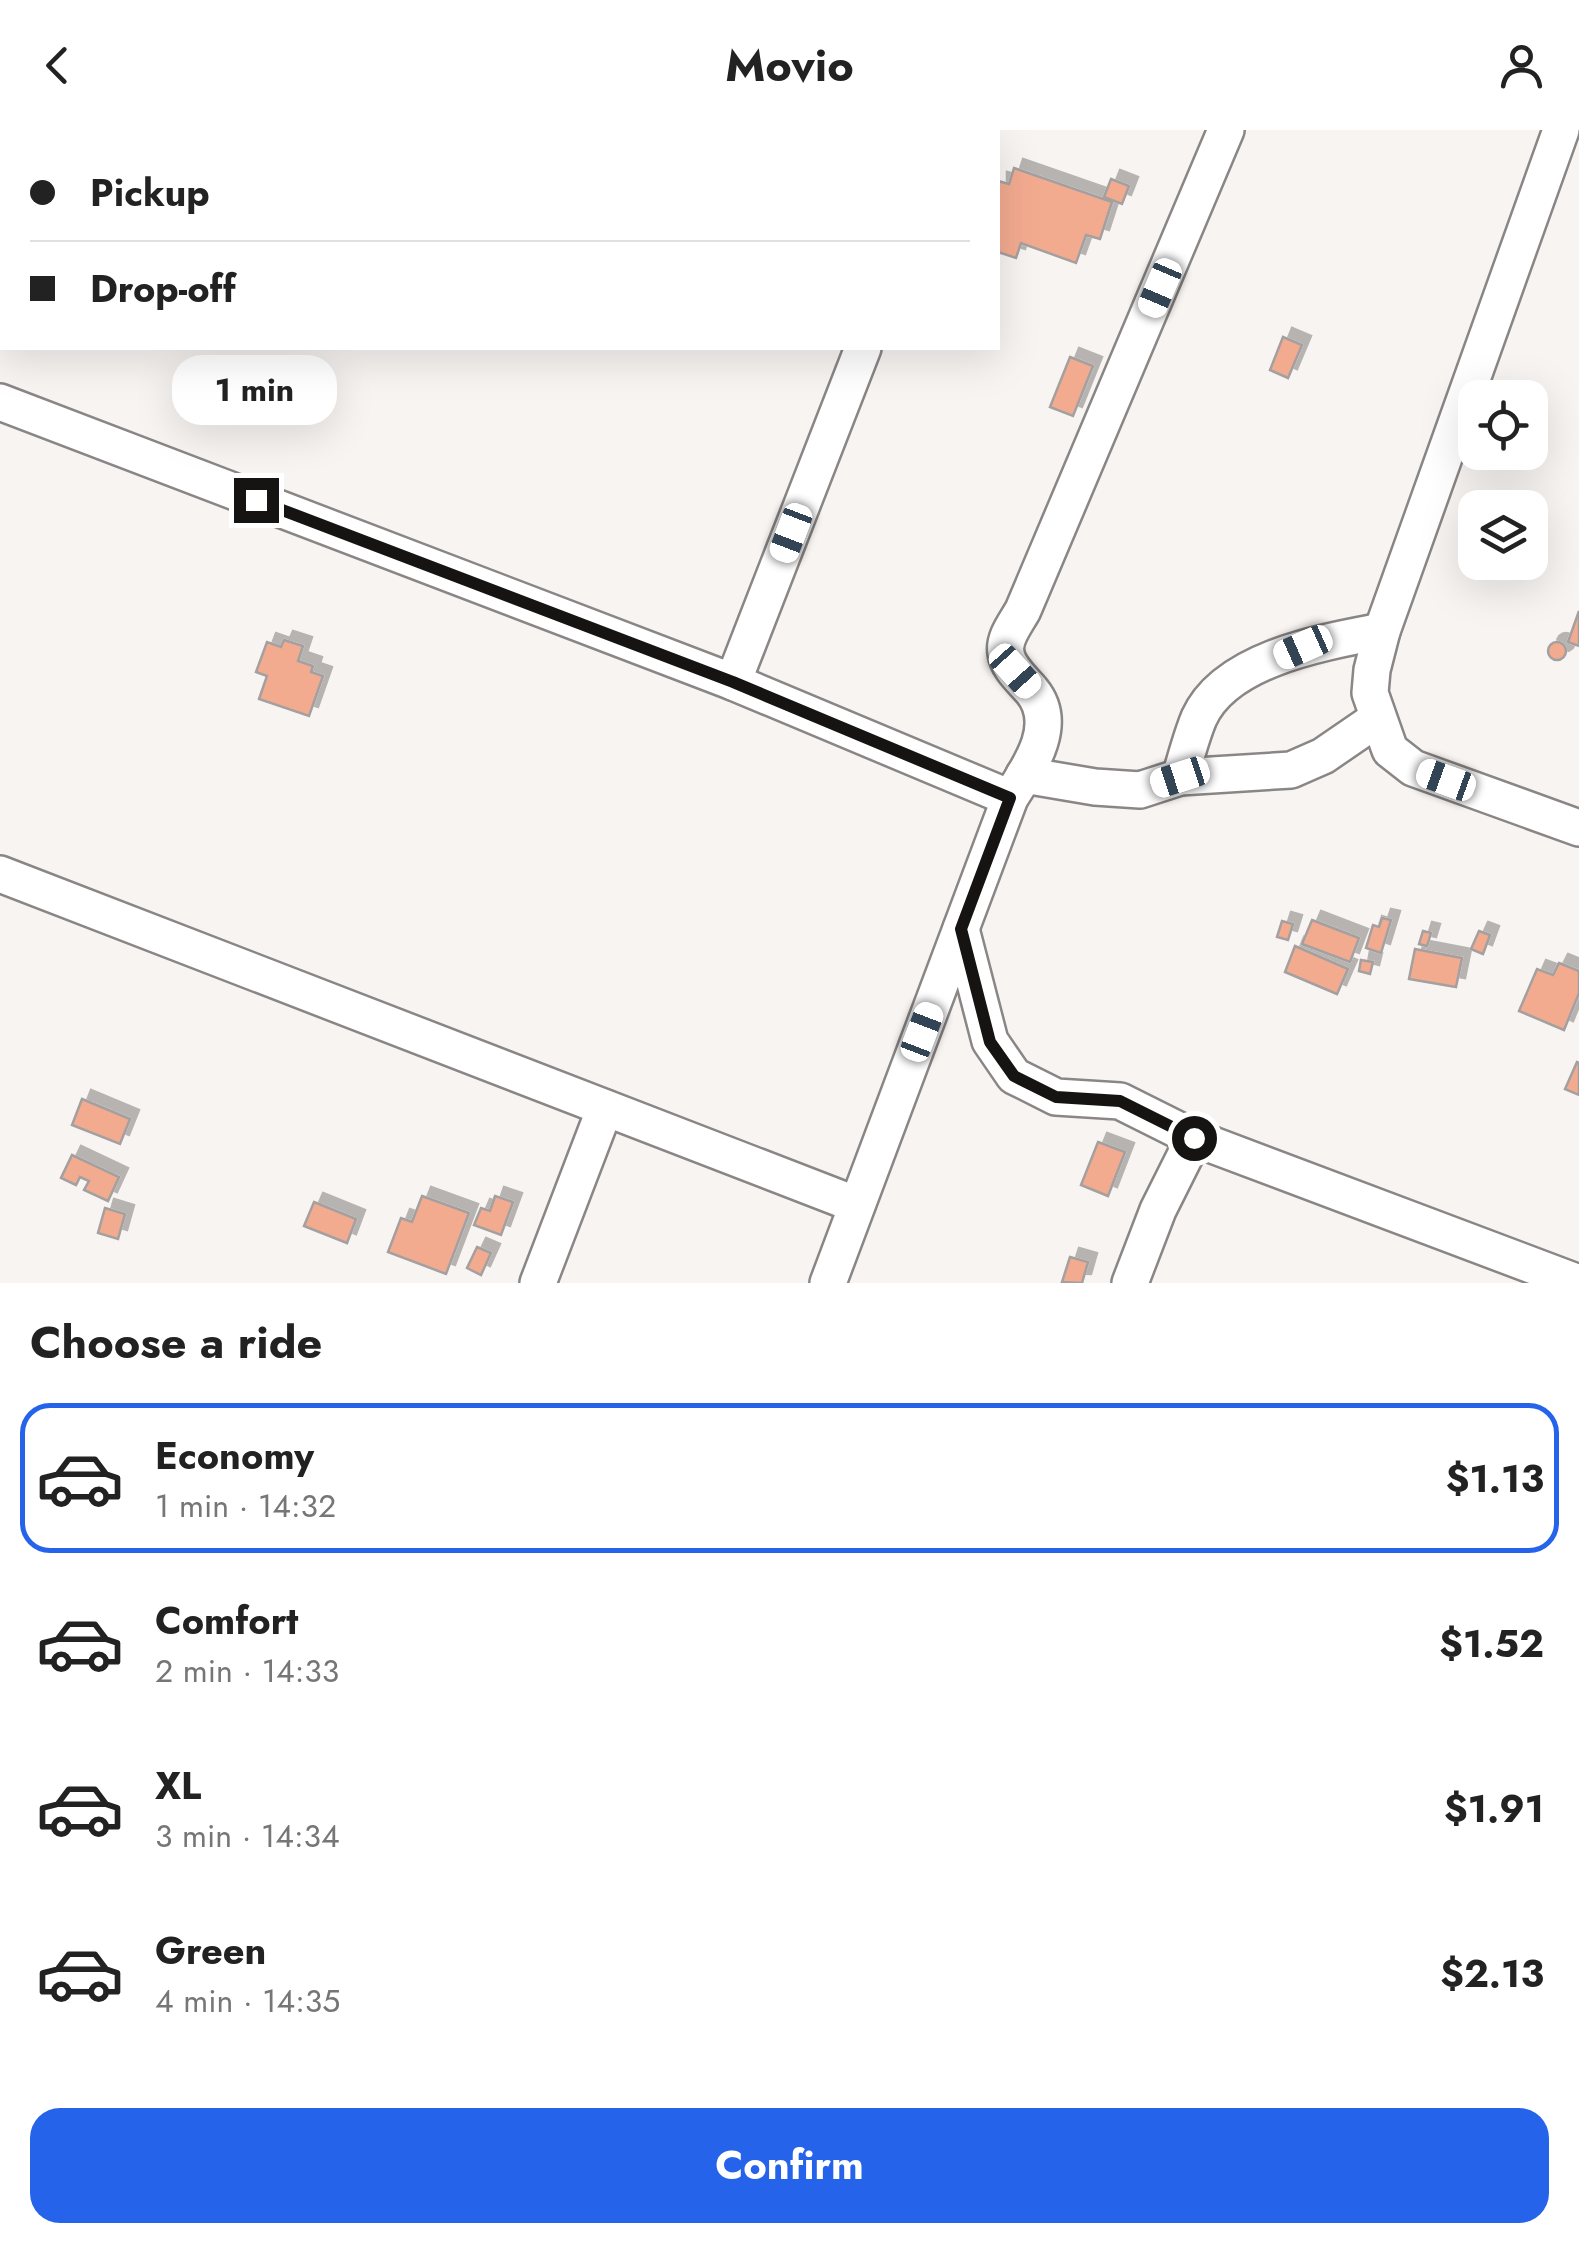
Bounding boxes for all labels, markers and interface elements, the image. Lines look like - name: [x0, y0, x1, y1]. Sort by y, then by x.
- text: Movio: [725, 33, 854, 98]
- icon: back: [30, 38, 85, 93]
- icon: person: [1494, 38, 1549, 93]
- text: Pickup: [90, 165, 210, 220]
- car: [1134, 255, 1186, 321]
- text: Drop-off: [90, 261, 236, 316]
- callout: 1 min: [174, 355, 338, 425]
- text: 1 min: [215, 367, 294, 413]
- map controls: [1458, 380, 1548, 580]
- button: locate: [1458, 380, 1548, 470]
- route end: [234, 478, 279, 523]
- button: layers: [1458, 490, 1548, 580]
- car: [766, 500, 816, 566]
- car: [1269, 621, 1337, 673]
- car: [984, 639, 1046, 703]
- car: [1147, 753, 1213, 801]
- car: [1413, 756, 1479, 804]
- car: [897, 999, 947, 1065]
- route start: [1172, 1116, 1217, 1161]
- text: Choose a ride: [30, 1310, 322, 1375]
- text: Economy: [155, 1428, 314, 1483]
- icon: car: [35, 1433, 125, 1523]
- text: $1.13: [1446, 1451, 1544, 1506]
- text: 1 min · 14:32: [155, 1483, 336, 1529]
- text: Comfort: [155, 1593, 298, 1648]
- icon: car: [35, 1598, 125, 1688]
- text: $1.52: [1439, 1616, 1544, 1671]
- text: 2 min · 14:33: [155, 1648, 339, 1694]
- text: XL: [155, 1758, 201, 1813]
- icon: car: [35, 1763, 125, 1853]
- text: $1.91: [1444, 1781, 1544, 1836]
- text: 3 min · 14:34: [155, 1813, 340, 1859]
- text: Green: [155, 1923, 266, 1978]
- icon: car: [35, 1928, 125, 2018]
- text: $2.13: [1440, 1946, 1544, 2001]
- text: 4 min · 14:35: [155, 1978, 340, 2024]
- button: Confirm: [30, 2108, 1549, 2223]

